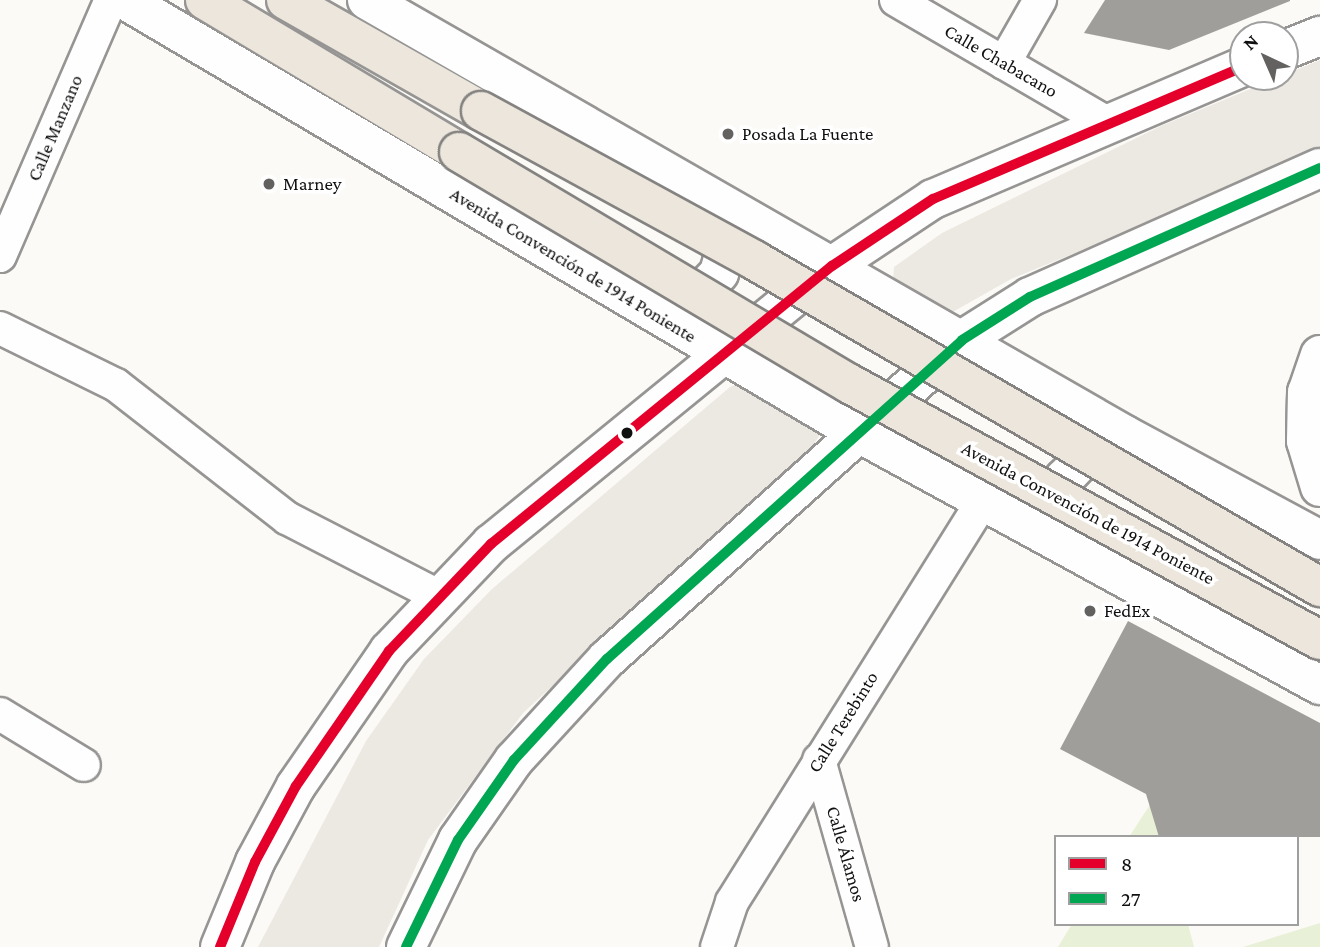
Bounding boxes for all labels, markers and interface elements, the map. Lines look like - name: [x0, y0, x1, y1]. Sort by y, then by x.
- street label: Calle Chabacano: [940, 19, 1062, 103]
- north arrow: [1229, 21, 1299, 91]
- text: N: [1238, 30, 1262, 54]
- street label: Calle Manzano: [22, 72, 88, 184]
- place label: Posada La Fuente: [742, 123, 873, 145]
- marker: Posada La Fuente: [720, 126, 736, 142]
- place label: Marney: [283, 173, 342, 195]
- marker: Marney: [261, 176, 277, 192]
- street label: Avenida Convención de 1914 Poniente: [446, 182, 700, 348]
- unlabelled marker: [620, 426, 634, 440]
- street label: Avenida Convención de 1914 Poniente: [958, 436, 1218, 590]
- place label: FedEx: [1104, 600, 1150, 622]
- marker: FedEx: [1082, 603, 1098, 619]
- street label: Calle Terebinto: [803, 667, 883, 777]
- street label: Calle Álamos: [821, 803, 871, 905]
- legend: [1054, 835, 1299, 926]
- text: 8: [1121, 852, 1132, 876]
- text: 27: [1121, 887, 1140, 911]

